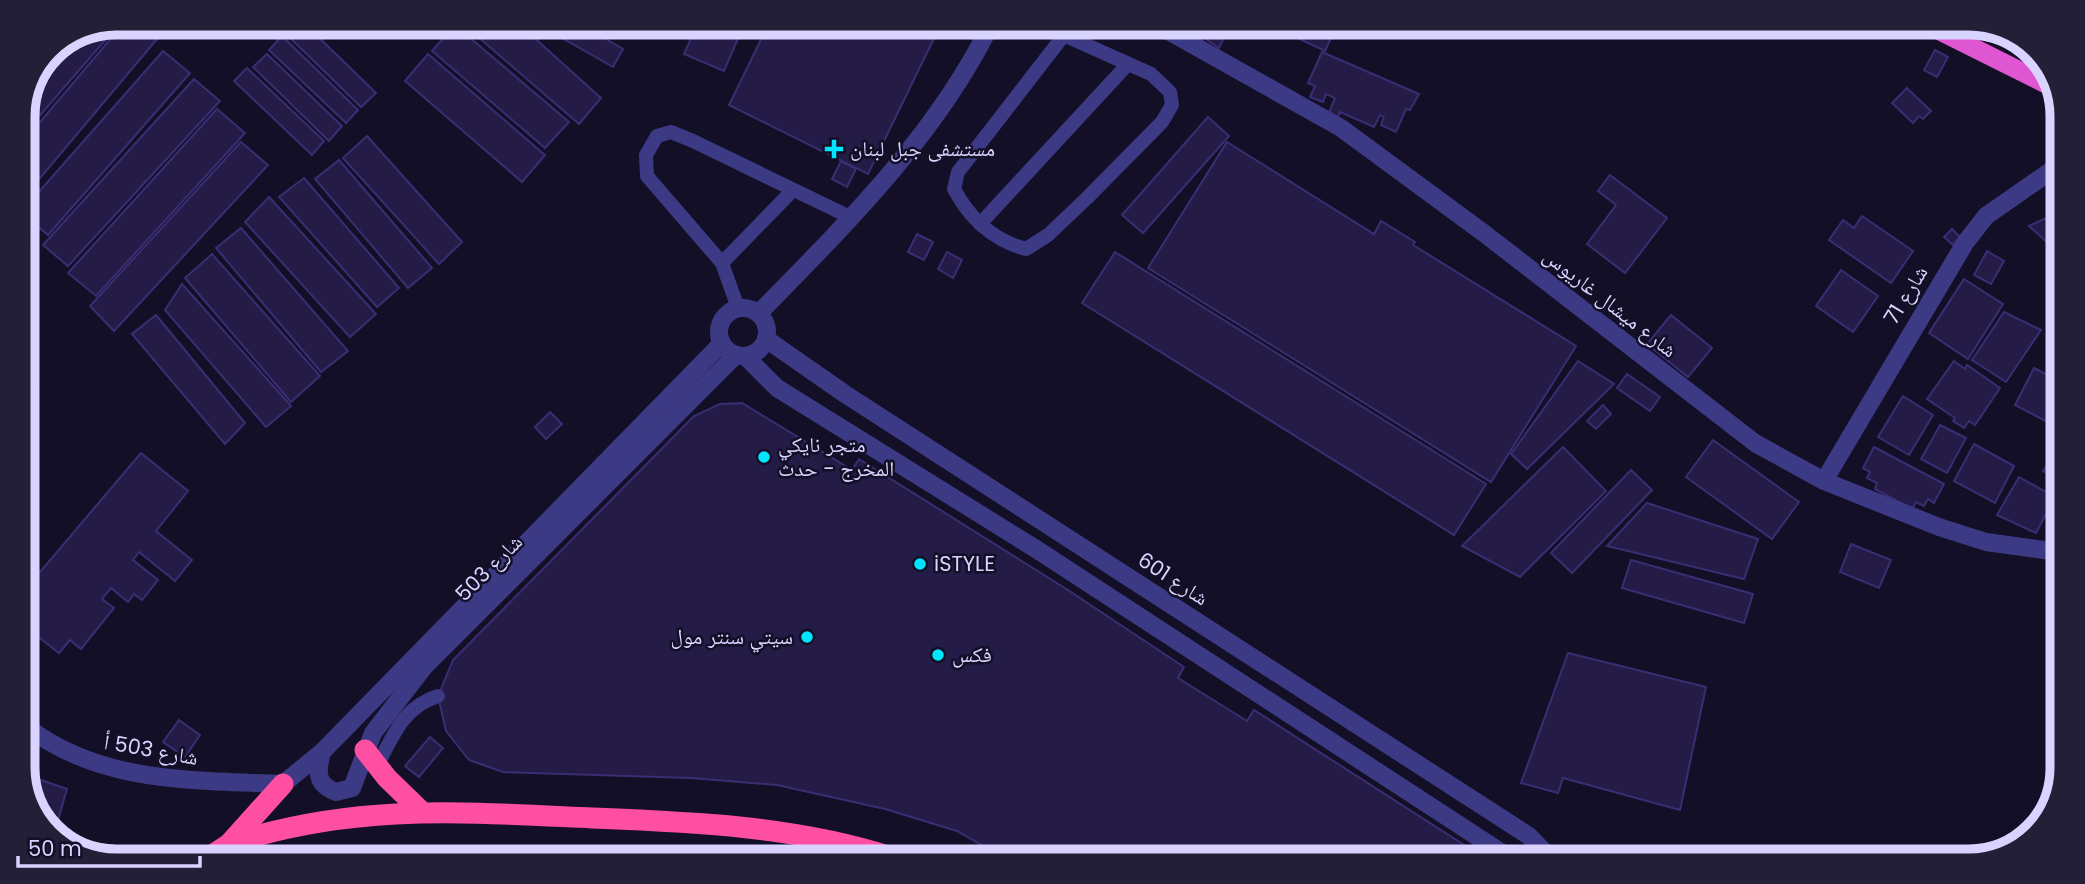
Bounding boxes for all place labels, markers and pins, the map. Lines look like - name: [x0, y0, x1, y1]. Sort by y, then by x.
- place label: مستشفى جبل لبنان: [850, 134, 995, 163]
- marker: مستشفى جبل لبنان: [824, 139, 844, 159]
- place label: متجر نايكي المخرج - حدث: [778, 430, 894, 483]
- marker: متجر نايكي المخرج - حدث: [756, 449, 772, 465]
- place label: iSTYLE: [934, 549, 995, 578]
- marker: iSTYLE: [912, 556, 928, 572]
- place label: سيتي سنتر مول: [671, 622, 793, 653]
- marker: سيتي سنتر مول: [799, 629, 815, 645]
- place label: فكس: [952, 640, 992, 669]
- marker: فكس: [930, 647, 946, 663]

